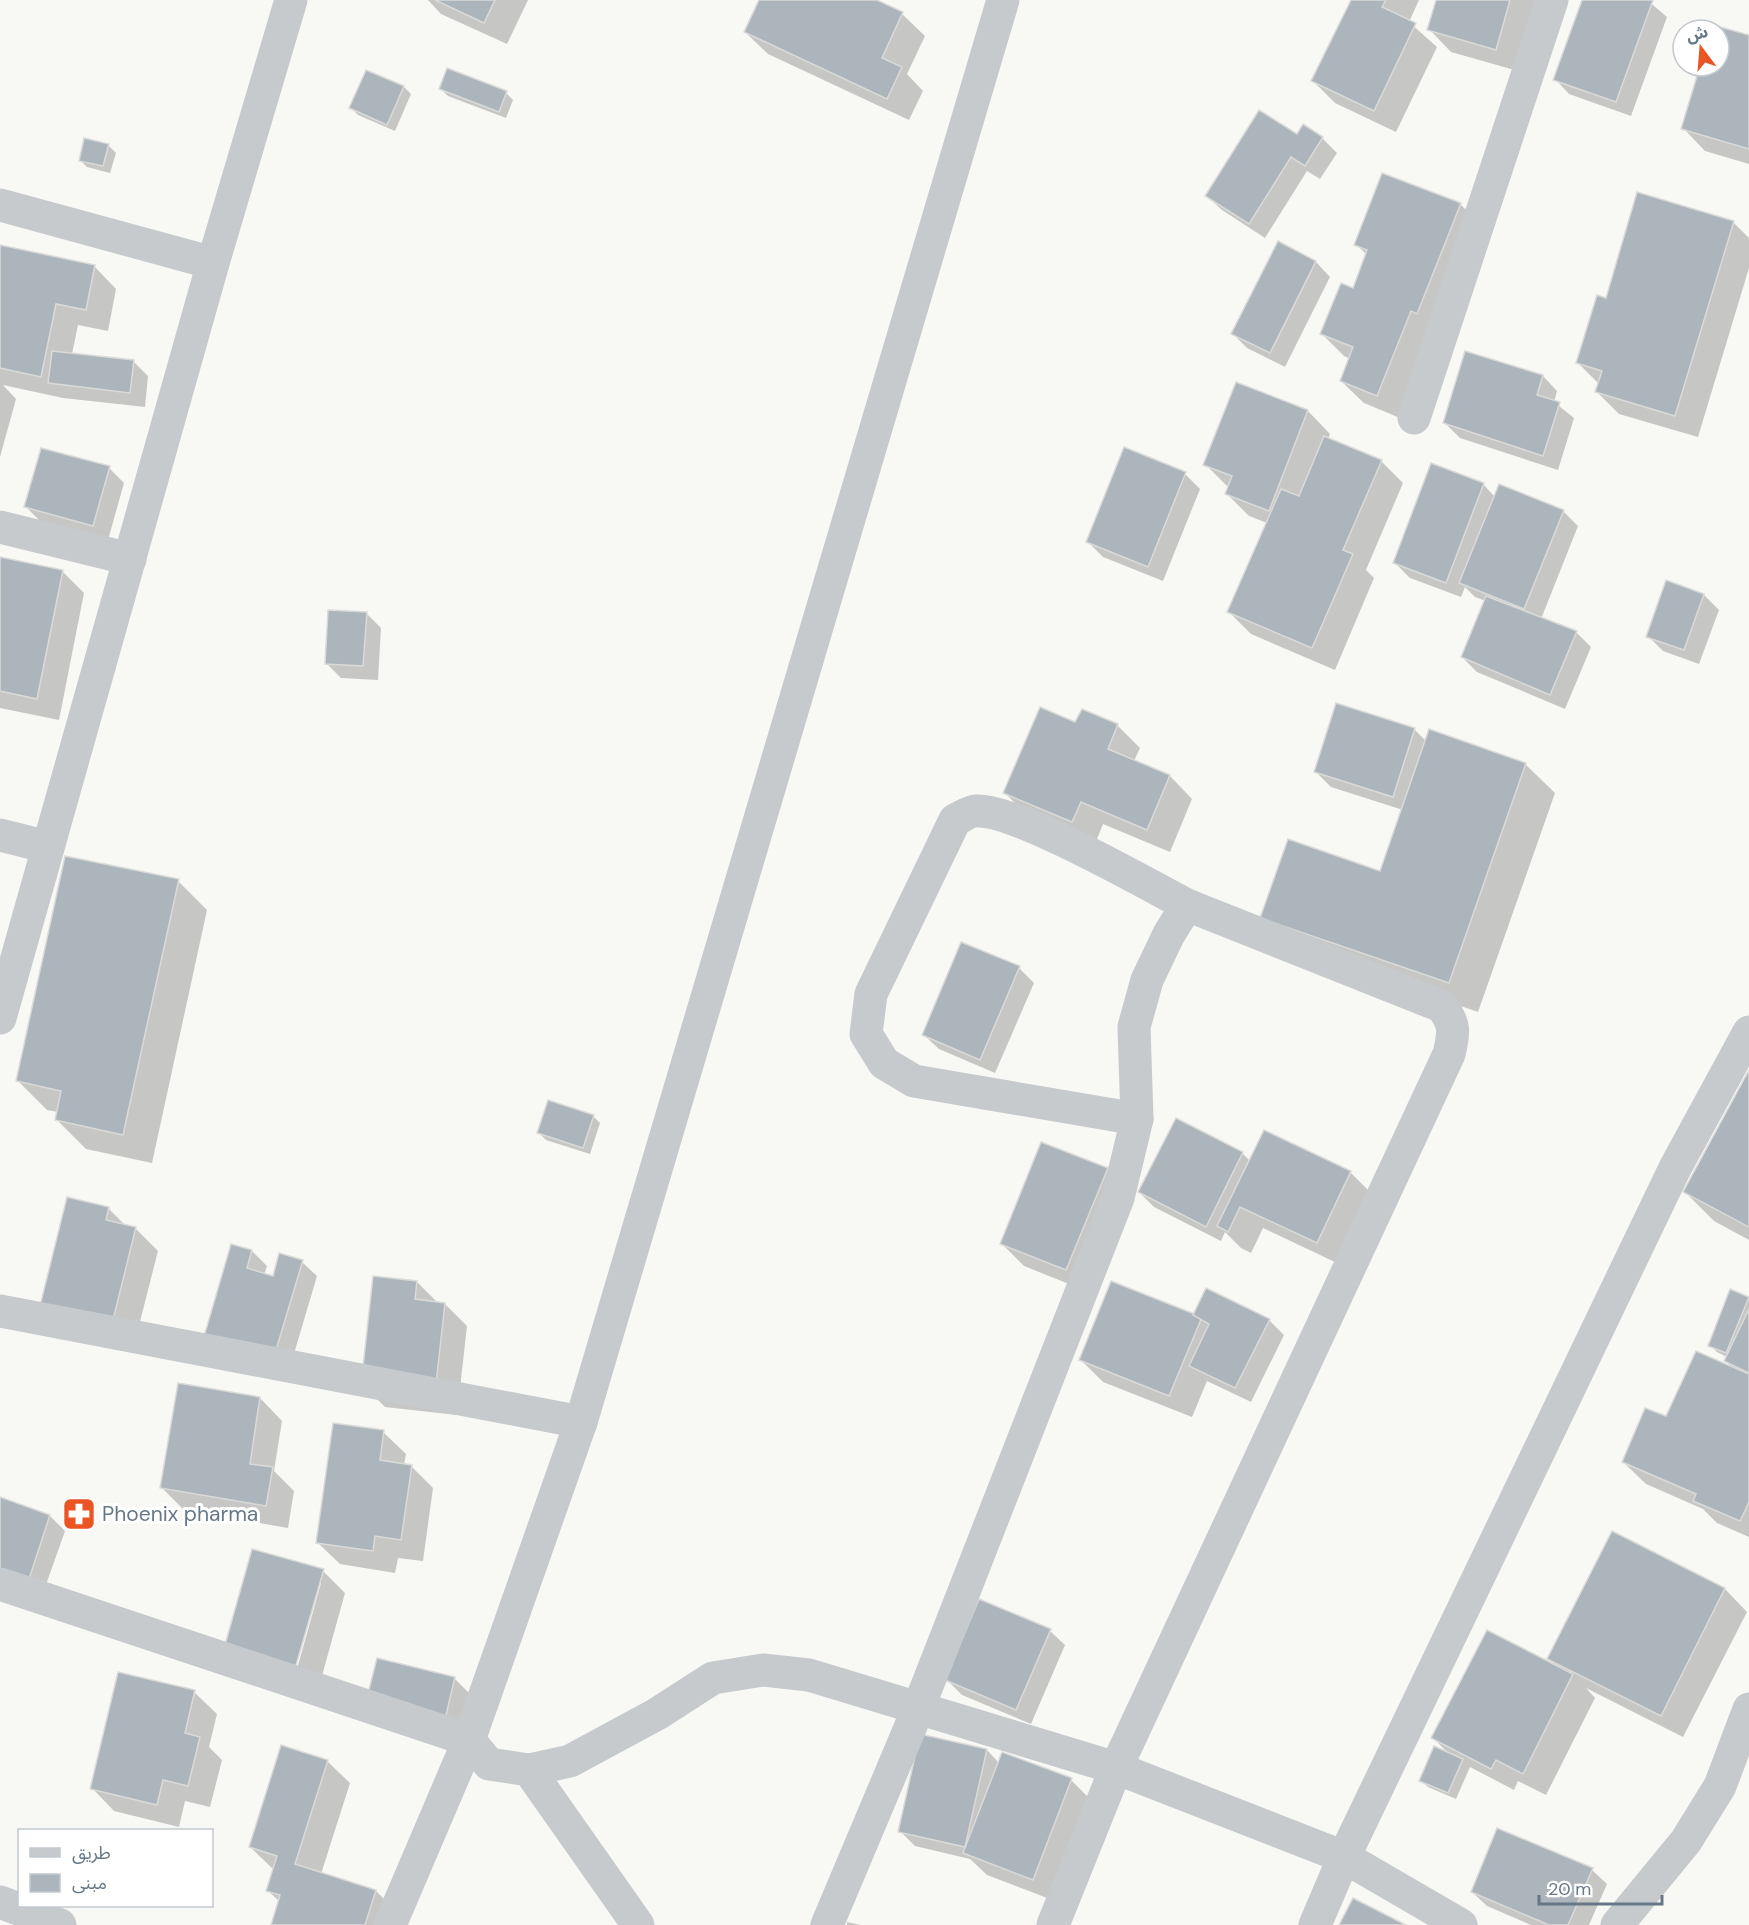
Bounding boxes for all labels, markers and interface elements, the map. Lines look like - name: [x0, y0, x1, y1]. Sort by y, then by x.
- north arrow: [1671, 18, 1731, 78]
- text: ش: [1684, 21, 1711, 47]
- pharmacy icon: Phoenix pharma: [61, 1496, 97, 1532]
- place label: Phoenix pharma: [102, 1500, 258, 1528]
- legend: [18, 1829, 213, 1907]
- text: طريق: [72, 1841, 111, 1865]
- scale bar: [1539, 1868, 1662, 1906]
- text: مبنى: [72, 1871, 107, 1895]
- text: 20 m: [1548, 1877, 1591, 1901]

